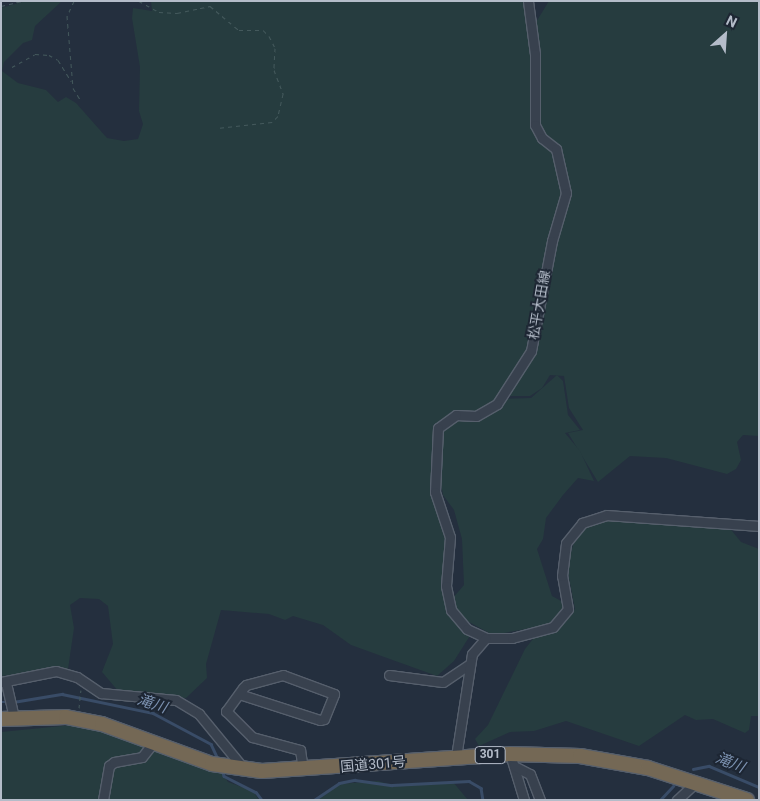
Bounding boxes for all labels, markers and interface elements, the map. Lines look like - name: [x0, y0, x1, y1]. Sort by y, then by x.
- north arrow: [700, 10, 750, 60]
- text: N: [724, 12, 740, 31]
- street label: 松平大田線: [525, 269, 553, 341]
- water label: 滝川: [135, 691, 169, 717]
- road number: 301: [474, 746, 506, 764]
- water label: 滝川: [713, 749, 747, 777]
- street label: 国道301号: [340, 753, 406, 775]

